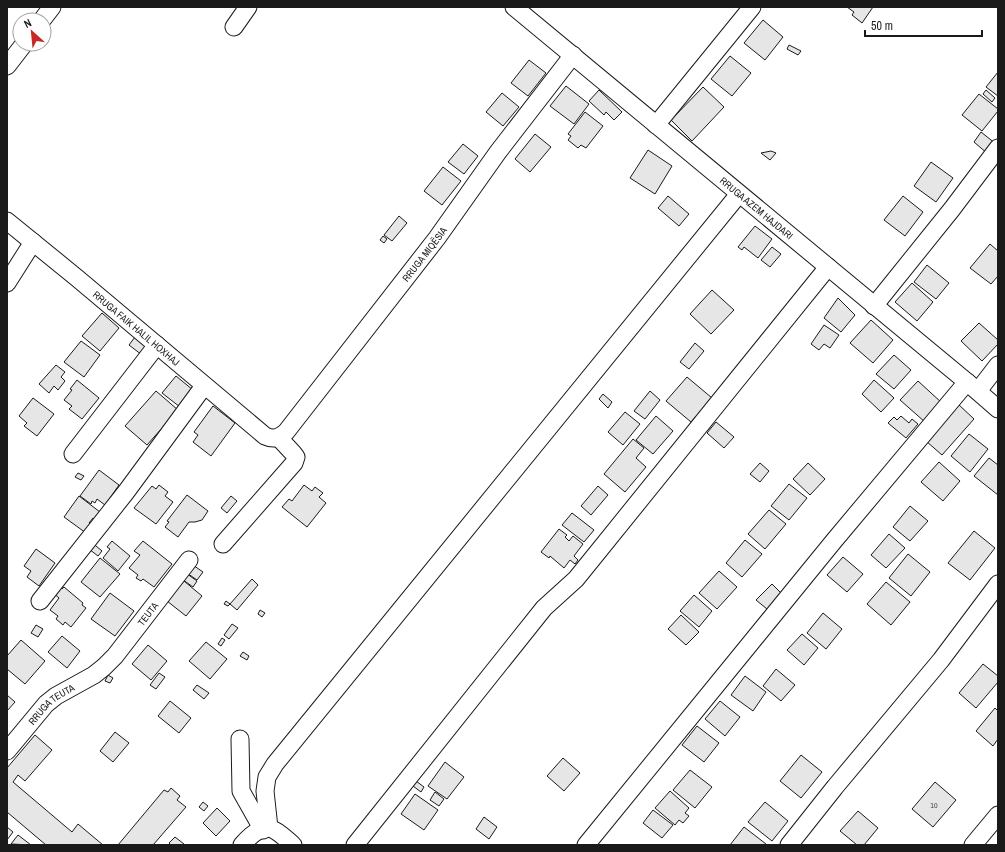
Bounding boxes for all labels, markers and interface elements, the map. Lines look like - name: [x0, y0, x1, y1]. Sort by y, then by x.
- north arrow: [12, 12, 52, 52]
- scale bar: [865, 12, 982, 38]
- text: N: [21, 15, 34, 31]
- text: 50 m: [871, 18, 893, 34]
- street label: RRUGA AZEM HAJDARI: [717, 174, 796, 242]
- street label: RRUGA MIQËSIA: [399, 224, 450, 284]
- street label: RRUGA FAIK HALIL HOXHAJ: [90, 288, 183, 368]
- street label: TEUTA: [134, 599, 161, 628]
- street label: RRUGA TEUTA: [25, 680, 77, 727]
- house number: 10: [930, 800, 938, 810]

